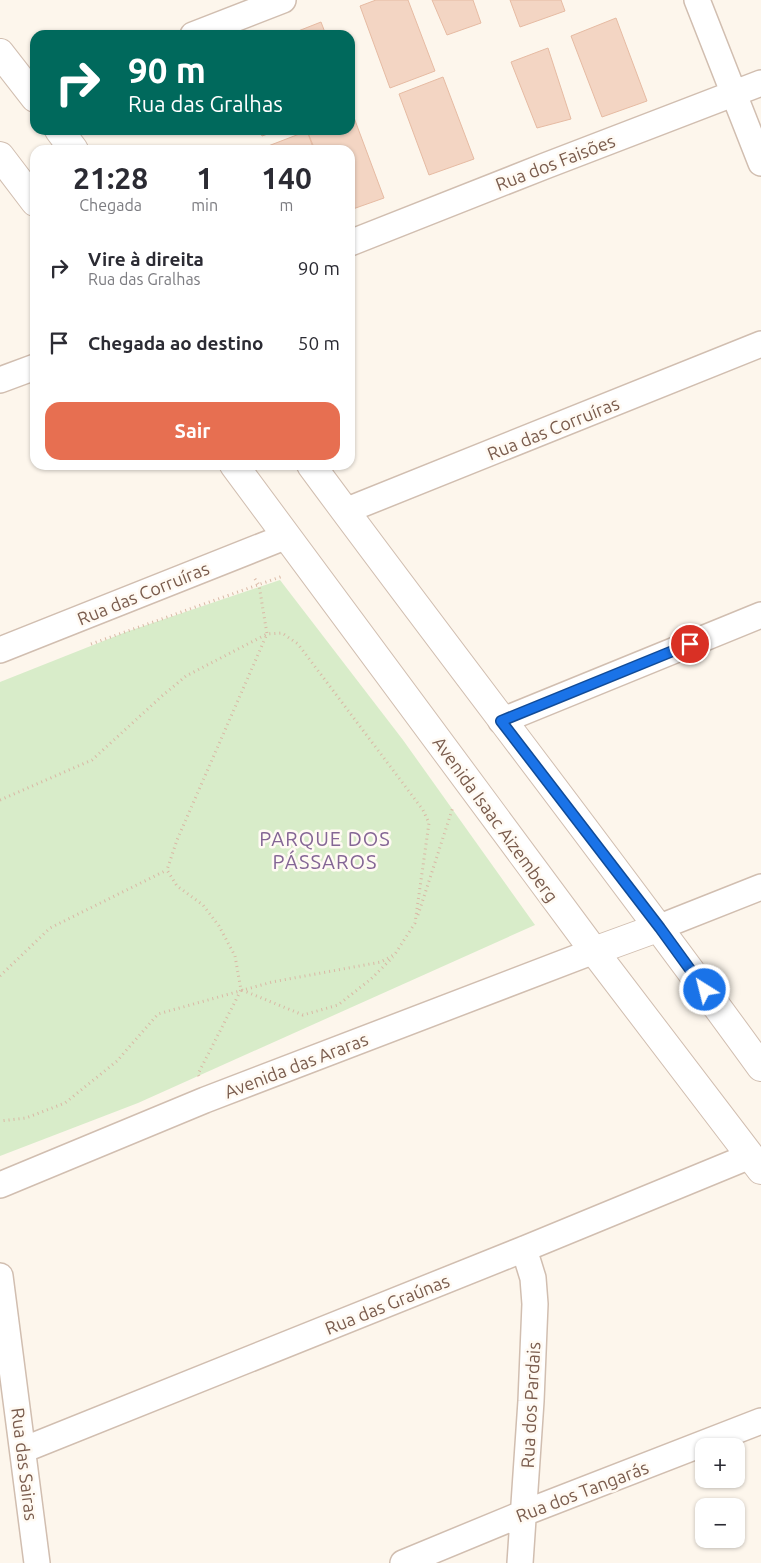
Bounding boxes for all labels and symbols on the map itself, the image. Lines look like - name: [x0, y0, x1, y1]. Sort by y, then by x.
- street label: Rua dos Faisões: [492, 130, 618, 194]
- street label: Rua das Corruíras: [484, 392, 622, 464]
- street label: Rua das Corruíras: [74, 557, 212, 629]
- pin: [669, 623, 711, 665]
- street label: Avenida Isaac Aizemberg: [429, 732, 563, 906]
- district label: PARQUE DOS PÁSSAROS: [259, 827, 391, 873]
- position arrow: [678, 963, 730, 1015]
- street label: Avenida das Araras: [221, 1028, 371, 1102]
- street label: Rua das Graúnas: [322, 1270, 452, 1338]
- street label: Rua dos Pardais: [517, 1341, 543, 1469]
- street label: Rua das Sairas: [8, 1406, 42, 1522]
- street label: Rua dos Tangarás: [513, 1456, 651, 1525]

